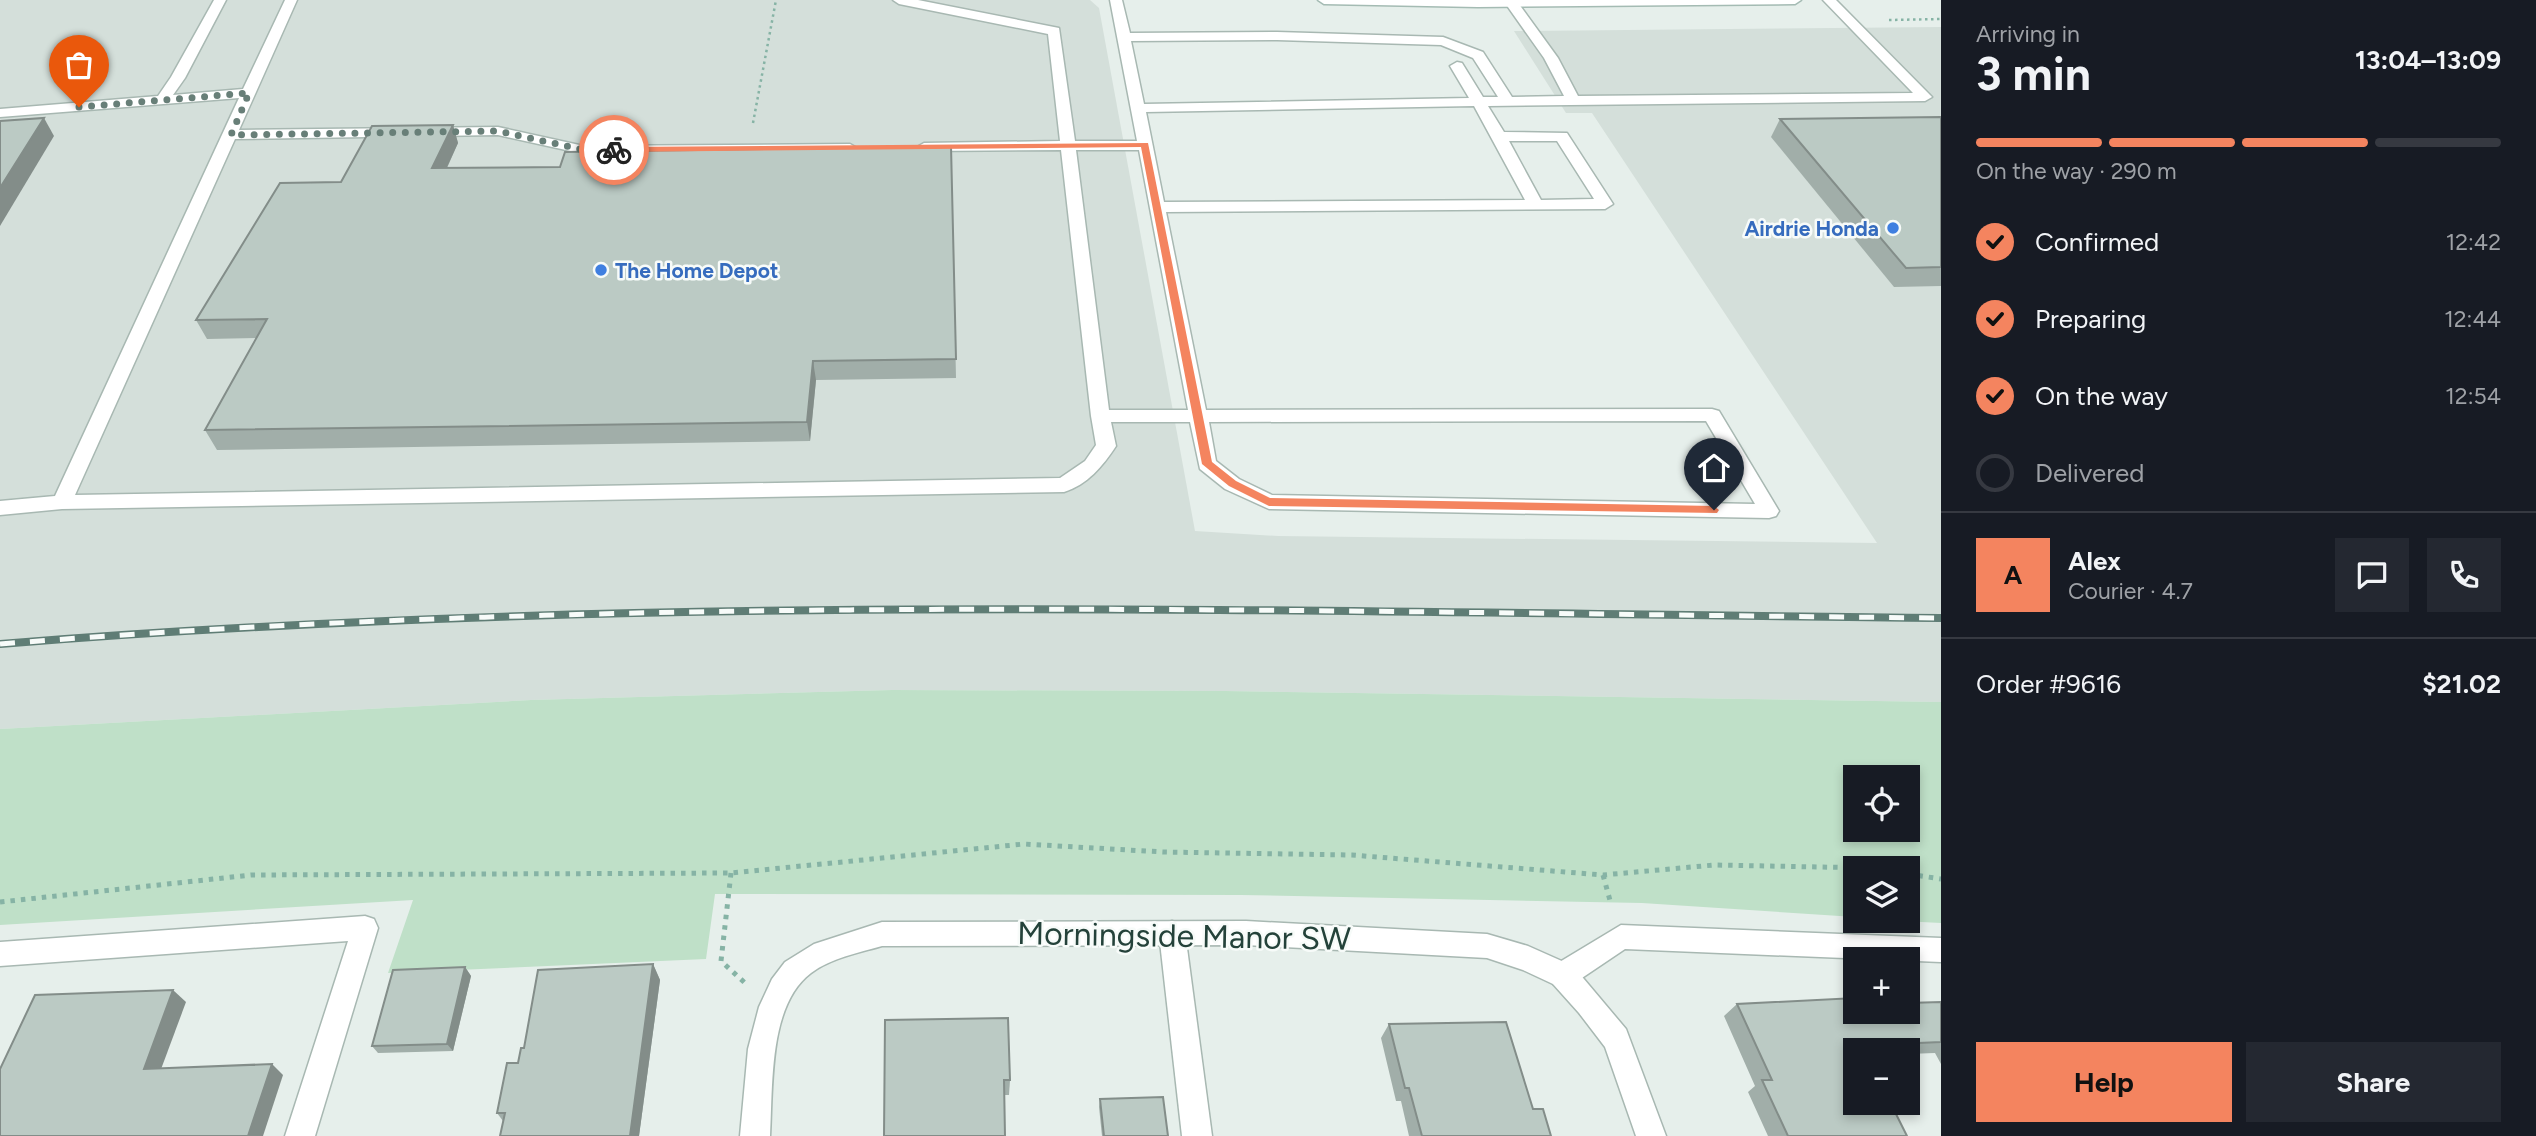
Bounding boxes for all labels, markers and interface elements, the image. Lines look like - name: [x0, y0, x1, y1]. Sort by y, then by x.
- text: Arriving in: [1976, 20, 2080, 48]
- pin: [49, 35, 109, 107]
- text: 13:04–13:09: [2355, 44, 2501, 76]
- icon: bag: [60, 46, 98, 84]
- text: 3 min: [1976, 46, 2091, 102]
- courier: [579, 115, 649, 185]
- icon: bike: [595, 131, 633, 169]
- text: On the way · 290 m: [1976, 157, 2177, 185]
- place label: Airdrie Honda: [1744, 216, 1879, 241]
- marker: Airdrie Honda: [1885, 220, 1901, 236]
- icon: check: [1976, 223, 2014, 261]
- text: Confirmed: [2035, 226, 2159, 258]
- text: 12:42: [2446, 228, 2501, 256]
- place label: The Home Depot: [615, 258, 778, 283]
- marker: The Home Depot: [593, 262, 609, 278]
- icon: check: [1976, 300, 2014, 338]
- text: Preparing: [2035, 303, 2146, 335]
- text: 12:44: [2444, 305, 2501, 333]
- icon: check: [1976, 377, 2014, 415]
- text: On the way: [2035, 380, 2168, 412]
- text: 12:54: [2445, 382, 2501, 410]
- pin: [1684, 438, 1744, 510]
- icon: home: [1695, 449, 1733, 487]
- text: Delivered: [2035, 457, 2144, 489]
- button: chat: [2335, 538, 2409, 612]
- button: phone: [2427, 538, 2501, 612]
- text: Alex: [2068, 545, 2121, 577]
- text: A: [2004, 559, 2022, 591]
- text: Courier · 4.7: [2068, 577, 2193, 605]
- text: Order #9616: [1976, 668, 2121, 700]
- text: $21.02: [2422, 668, 2501, 700]
- map controls: [1843, 765, 1920, 1115]
- button: locate: [1843, 765, 1920, 842]
- button: layers: [1843, 856, 1920, 933]
- street label: Morningside Manor SW: [1017, 914, 1351, 958]
- button: +: [1843, 947, 1920, 1024]
- button: −: [1843, 1038, 1920, 1115]
- button: Help: [1976, 1042, 2232, 1122]
- button: Share: [2246, 1042, 2501, 1122]

